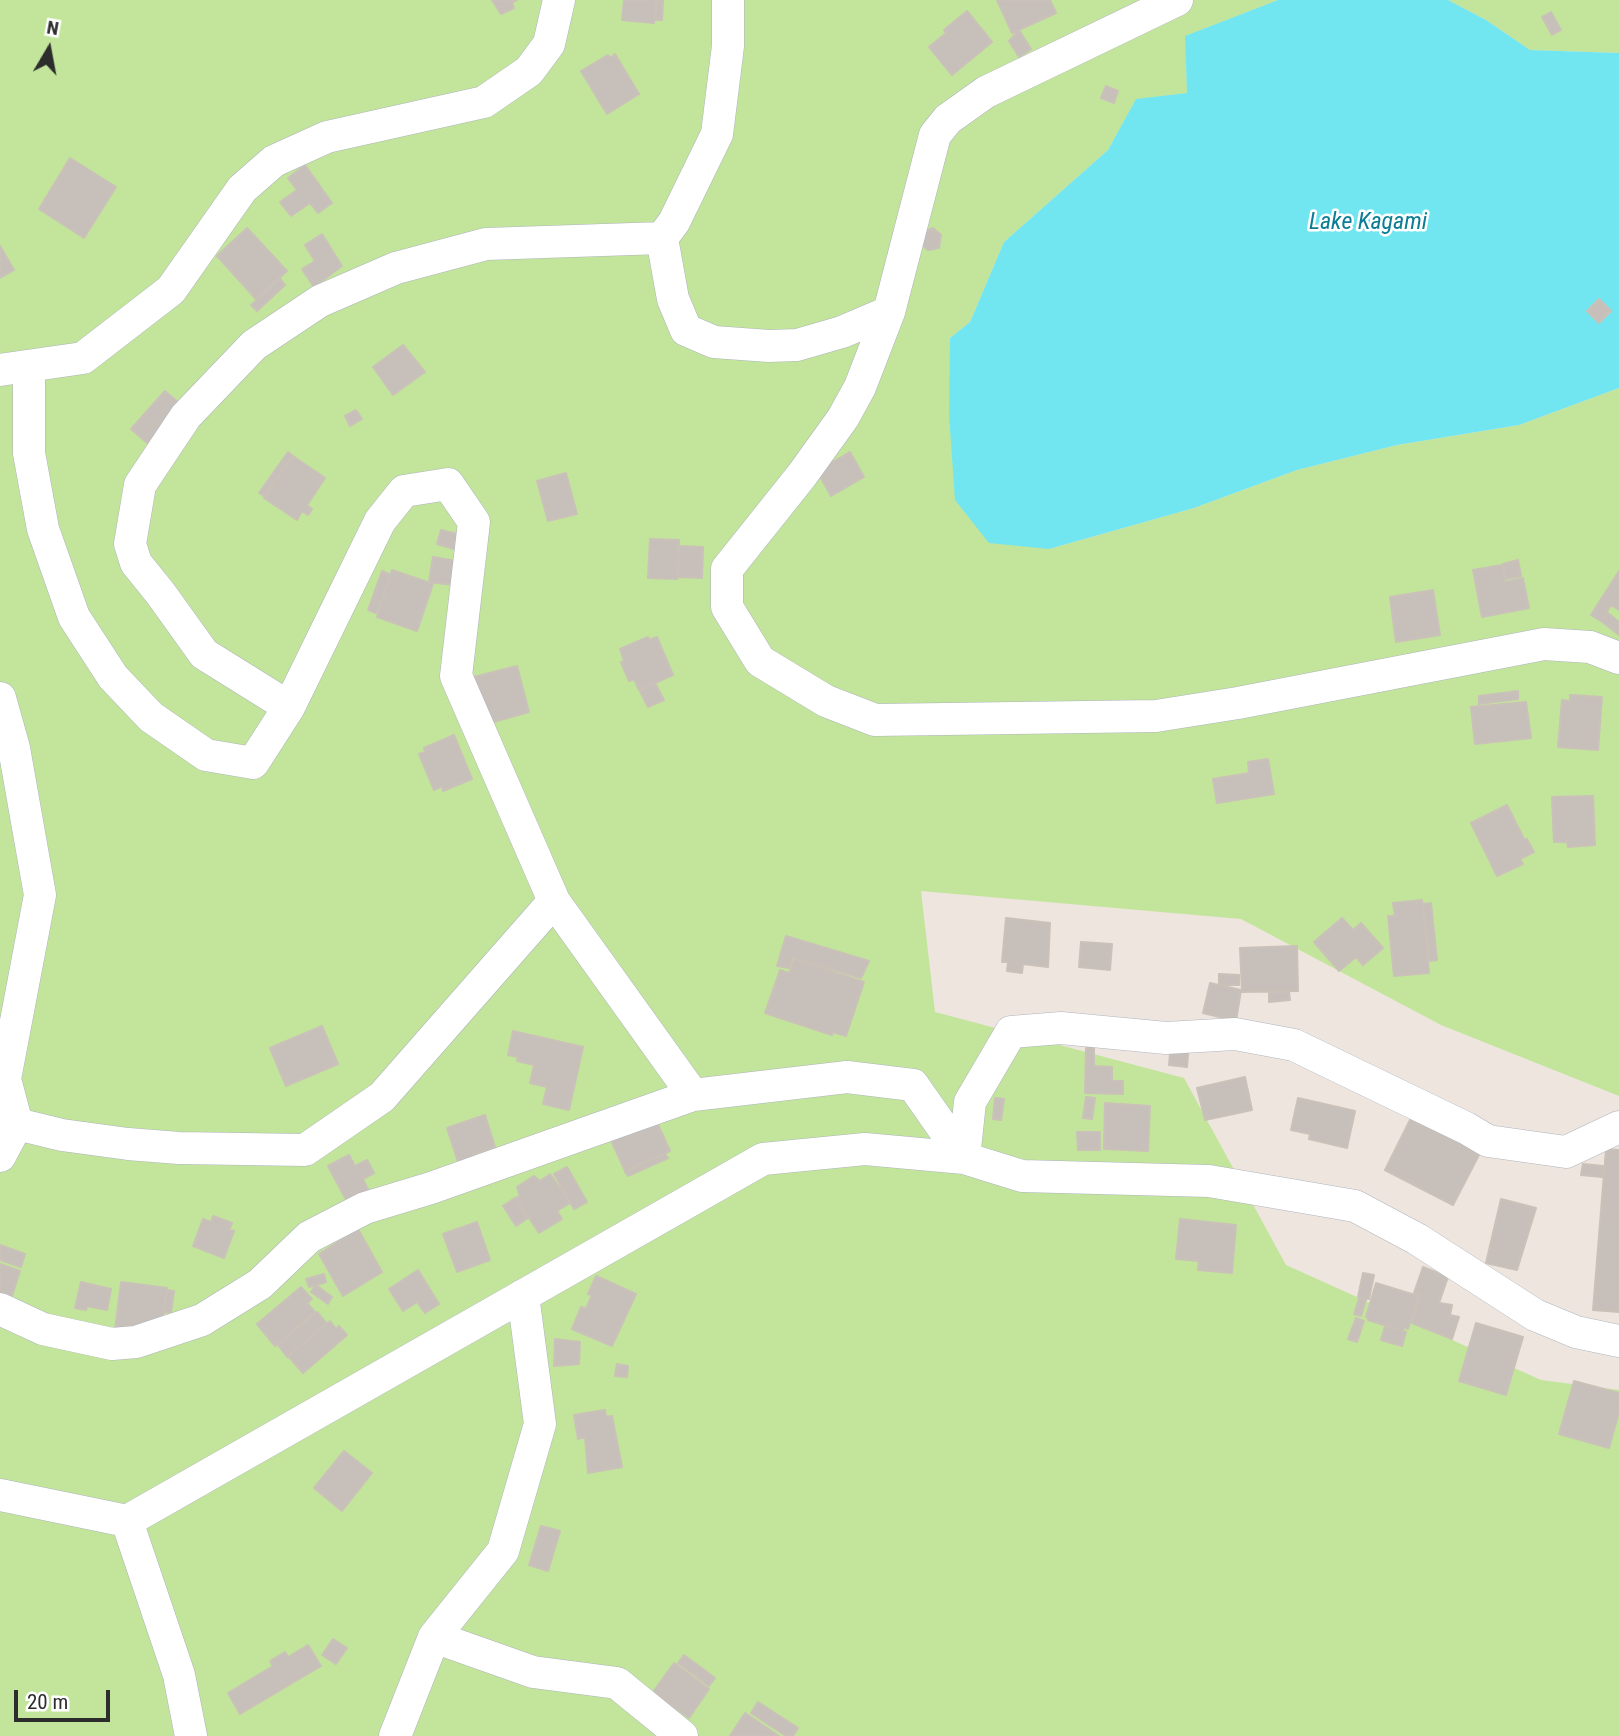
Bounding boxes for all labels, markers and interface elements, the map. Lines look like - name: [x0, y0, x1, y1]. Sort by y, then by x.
- north arrow: [14, 14, 84, 84]
- text: N: [45, 15, 60, 40]
- water label: Lake Kagami: [1309, 209, 1427, 237]
- scale bar: [18, 1676, 114, 1720]
- text: 20 m: [27, 1690, 68, 1714]

